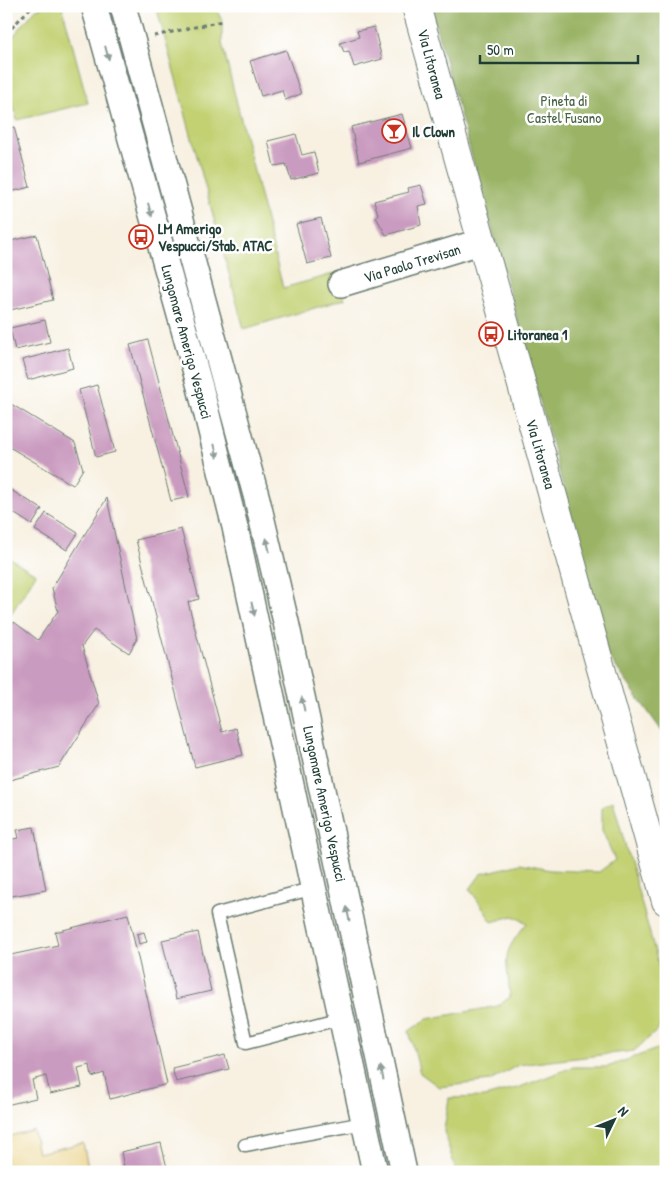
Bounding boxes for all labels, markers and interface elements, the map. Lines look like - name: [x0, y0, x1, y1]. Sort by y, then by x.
- street label: Via Litoranea: [413, 27, 451, 101]
- scale bar: [480, 32, 637, 64]
- text: 50 m: [487, 39, 514, 60]
- one-way arrow: [103, 46, 111, 61]
- park label: Pineta di Castel Fusano: [527, 90, 601, 128]
- bar icon: Il Clown: [381, 118, 407, 144]
- place label: Il Clown: [412, 121, 455, 142]
- one-way arrow: [146, 202, 154, 218]
- place label: LM Amerigo Vespucci/Stab. ATAC: [158, 218, 273, 257]
- bus stop icon: LM Amerigo Vespucci/Stab. ATAC: [128, 224, 154, 250]
- street label: Via Paolo Trevisan: [361, 238, 463, 288]
- street label: Lungomare Amerigo Vespucci: [156, 263, 218, 421]
- bus stop icon: Litoranea 1: [478, 321, 504, 347]
- place label: Litoranea 1: [508, 324, 568, 345]
- street label: Via Litoranea: [521, 417, 561, 491]
- one-way arrow: [212, 444, 220, 459]
- one-way arrow: [264, 538, 272, 553]
- one-way arrow: [250, 602, 258, 618]
- one-way arrow: [299, 696, 307, 711]
- street label: Lungomare Amerigo Vespucci: [298, 724, 352, 884]
- one-way arrow: [344, 906, 352, 921]
- one-way arrow: [378, 1065, 386, 1080]
- north arrow: [590, 1096, 640, 1146]
- text: N: [614, 1102, 634, 1120]

